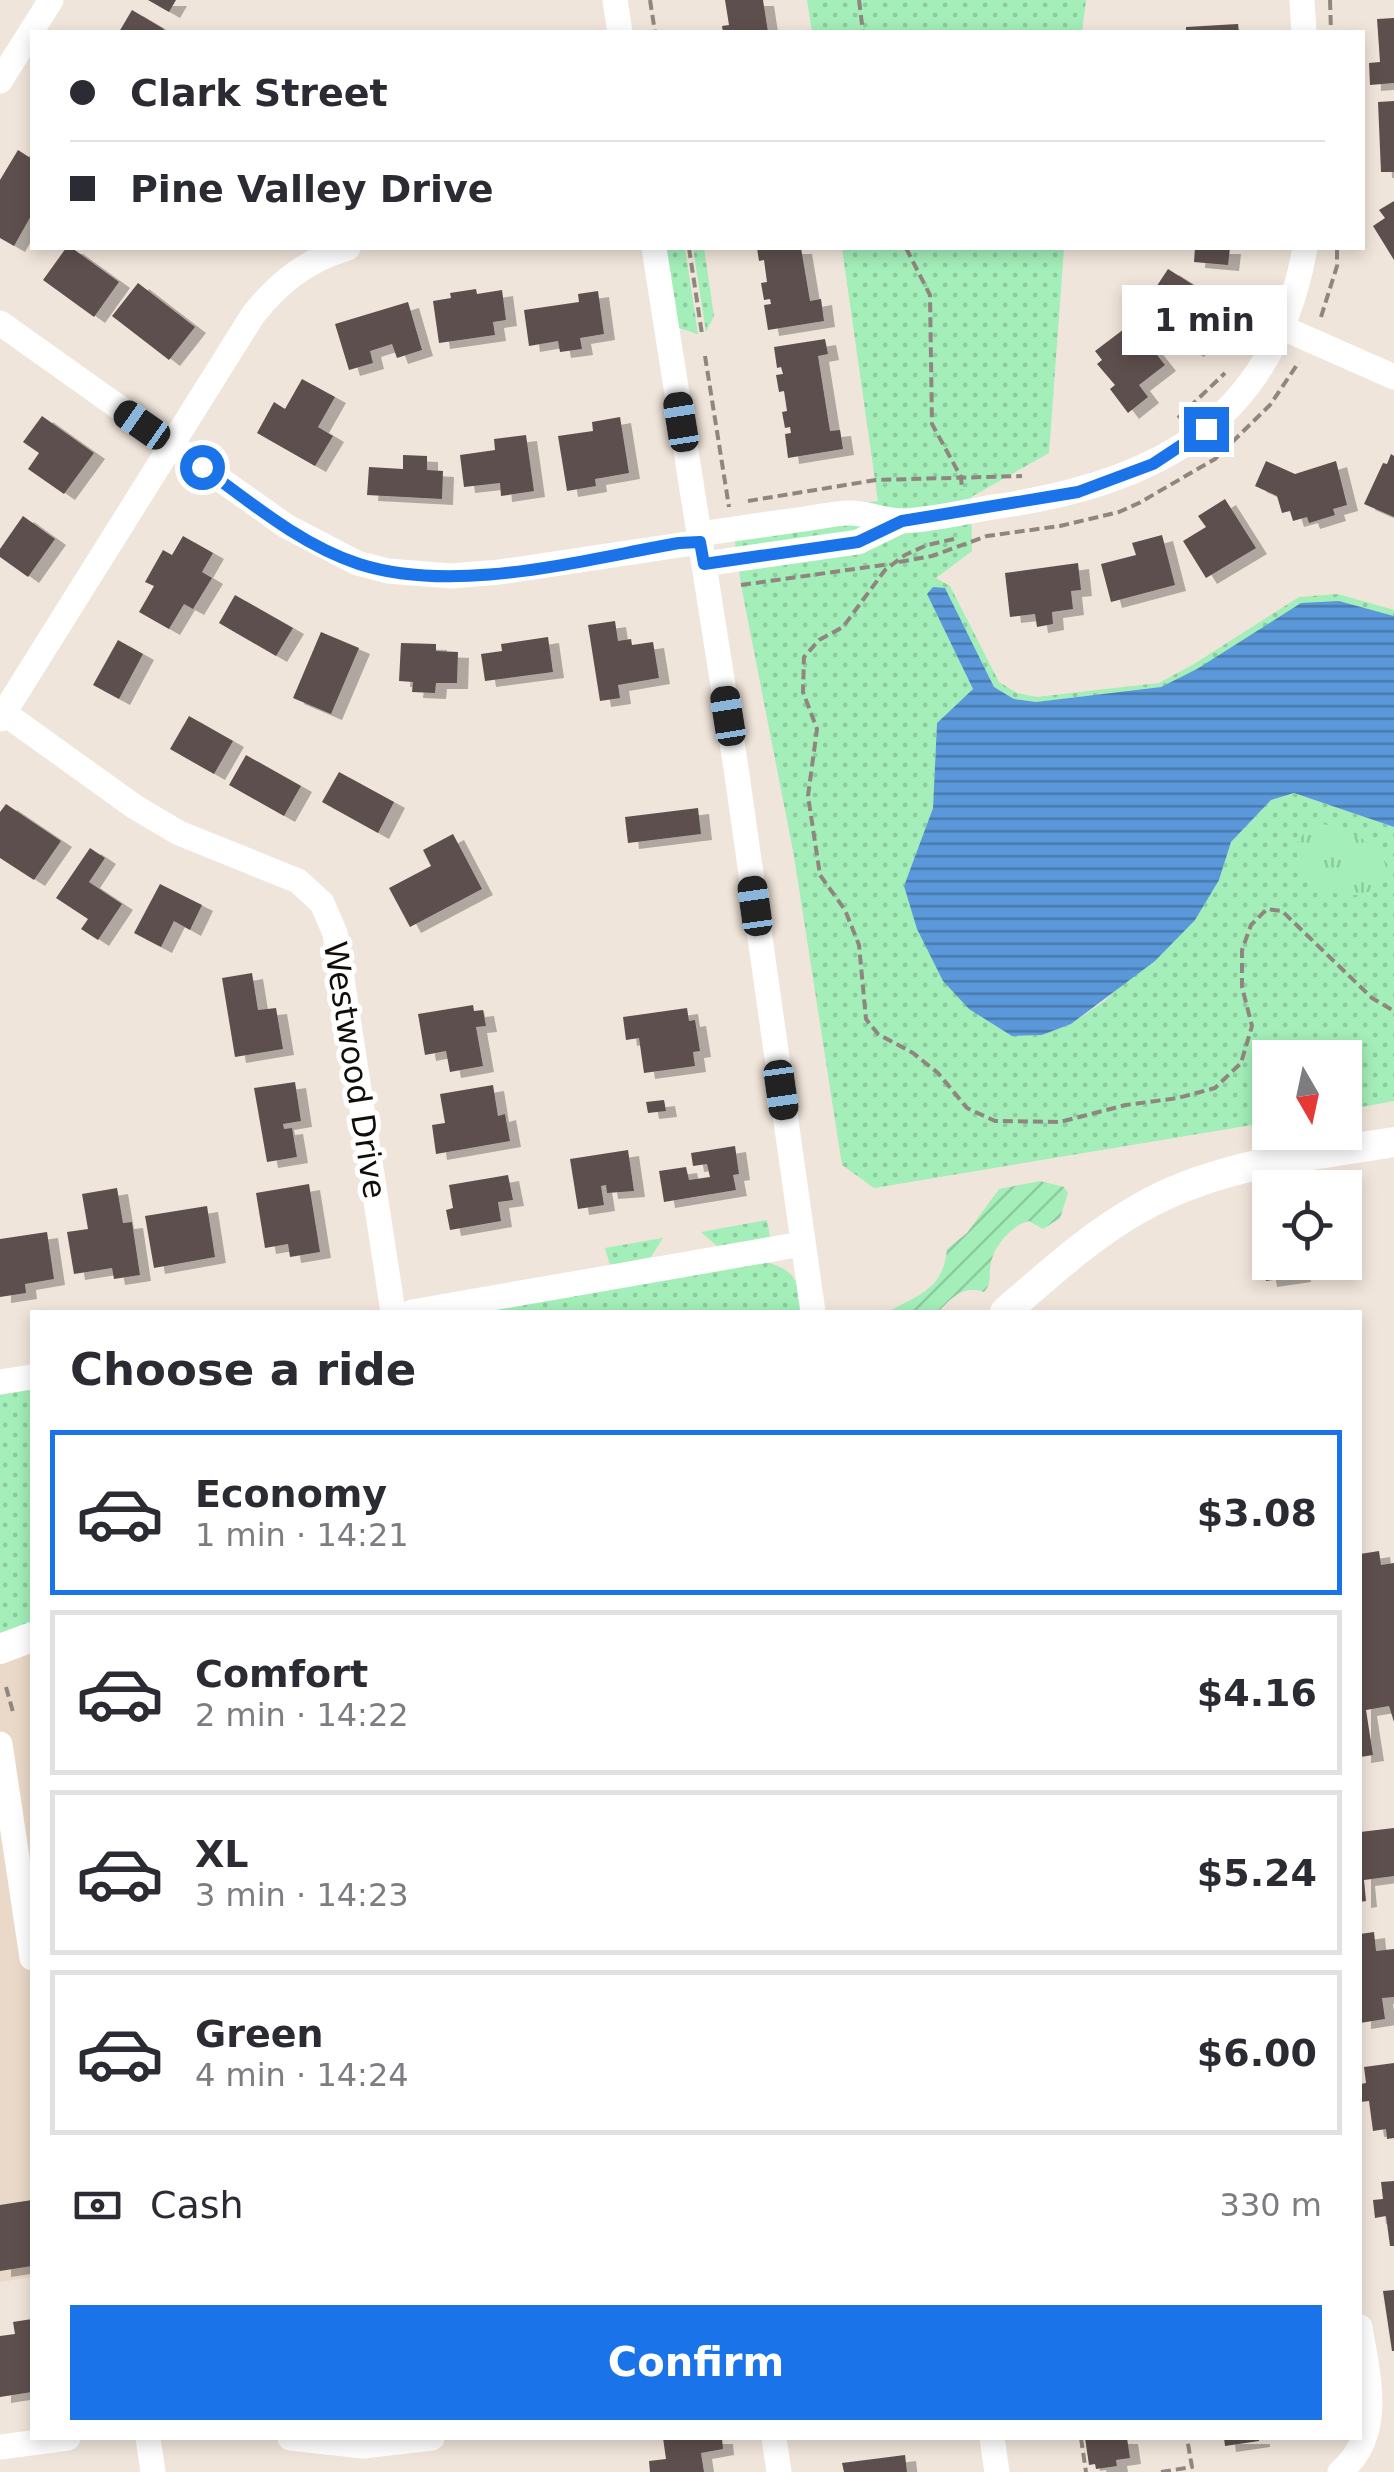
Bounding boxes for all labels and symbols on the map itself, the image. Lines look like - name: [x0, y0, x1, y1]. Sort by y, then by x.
- callout: 1 min: [1124, 284, 1288, 354]
- car: [661, 390, 701, 454]
- car: [109, 396, 175, 454]
- route end: [1184, 407, 1229, 452]
- route start: [180, 445, 225, 490]
- car: [708, 684, 748, 748]
- car: [736, 874, 774, 938]
- street label: Westwood Drive: [316, 939, 394, 1201]
- north arrow: [1252, 1040, 1362, 1150]
- car: [762, 1058, 800, 1122]

